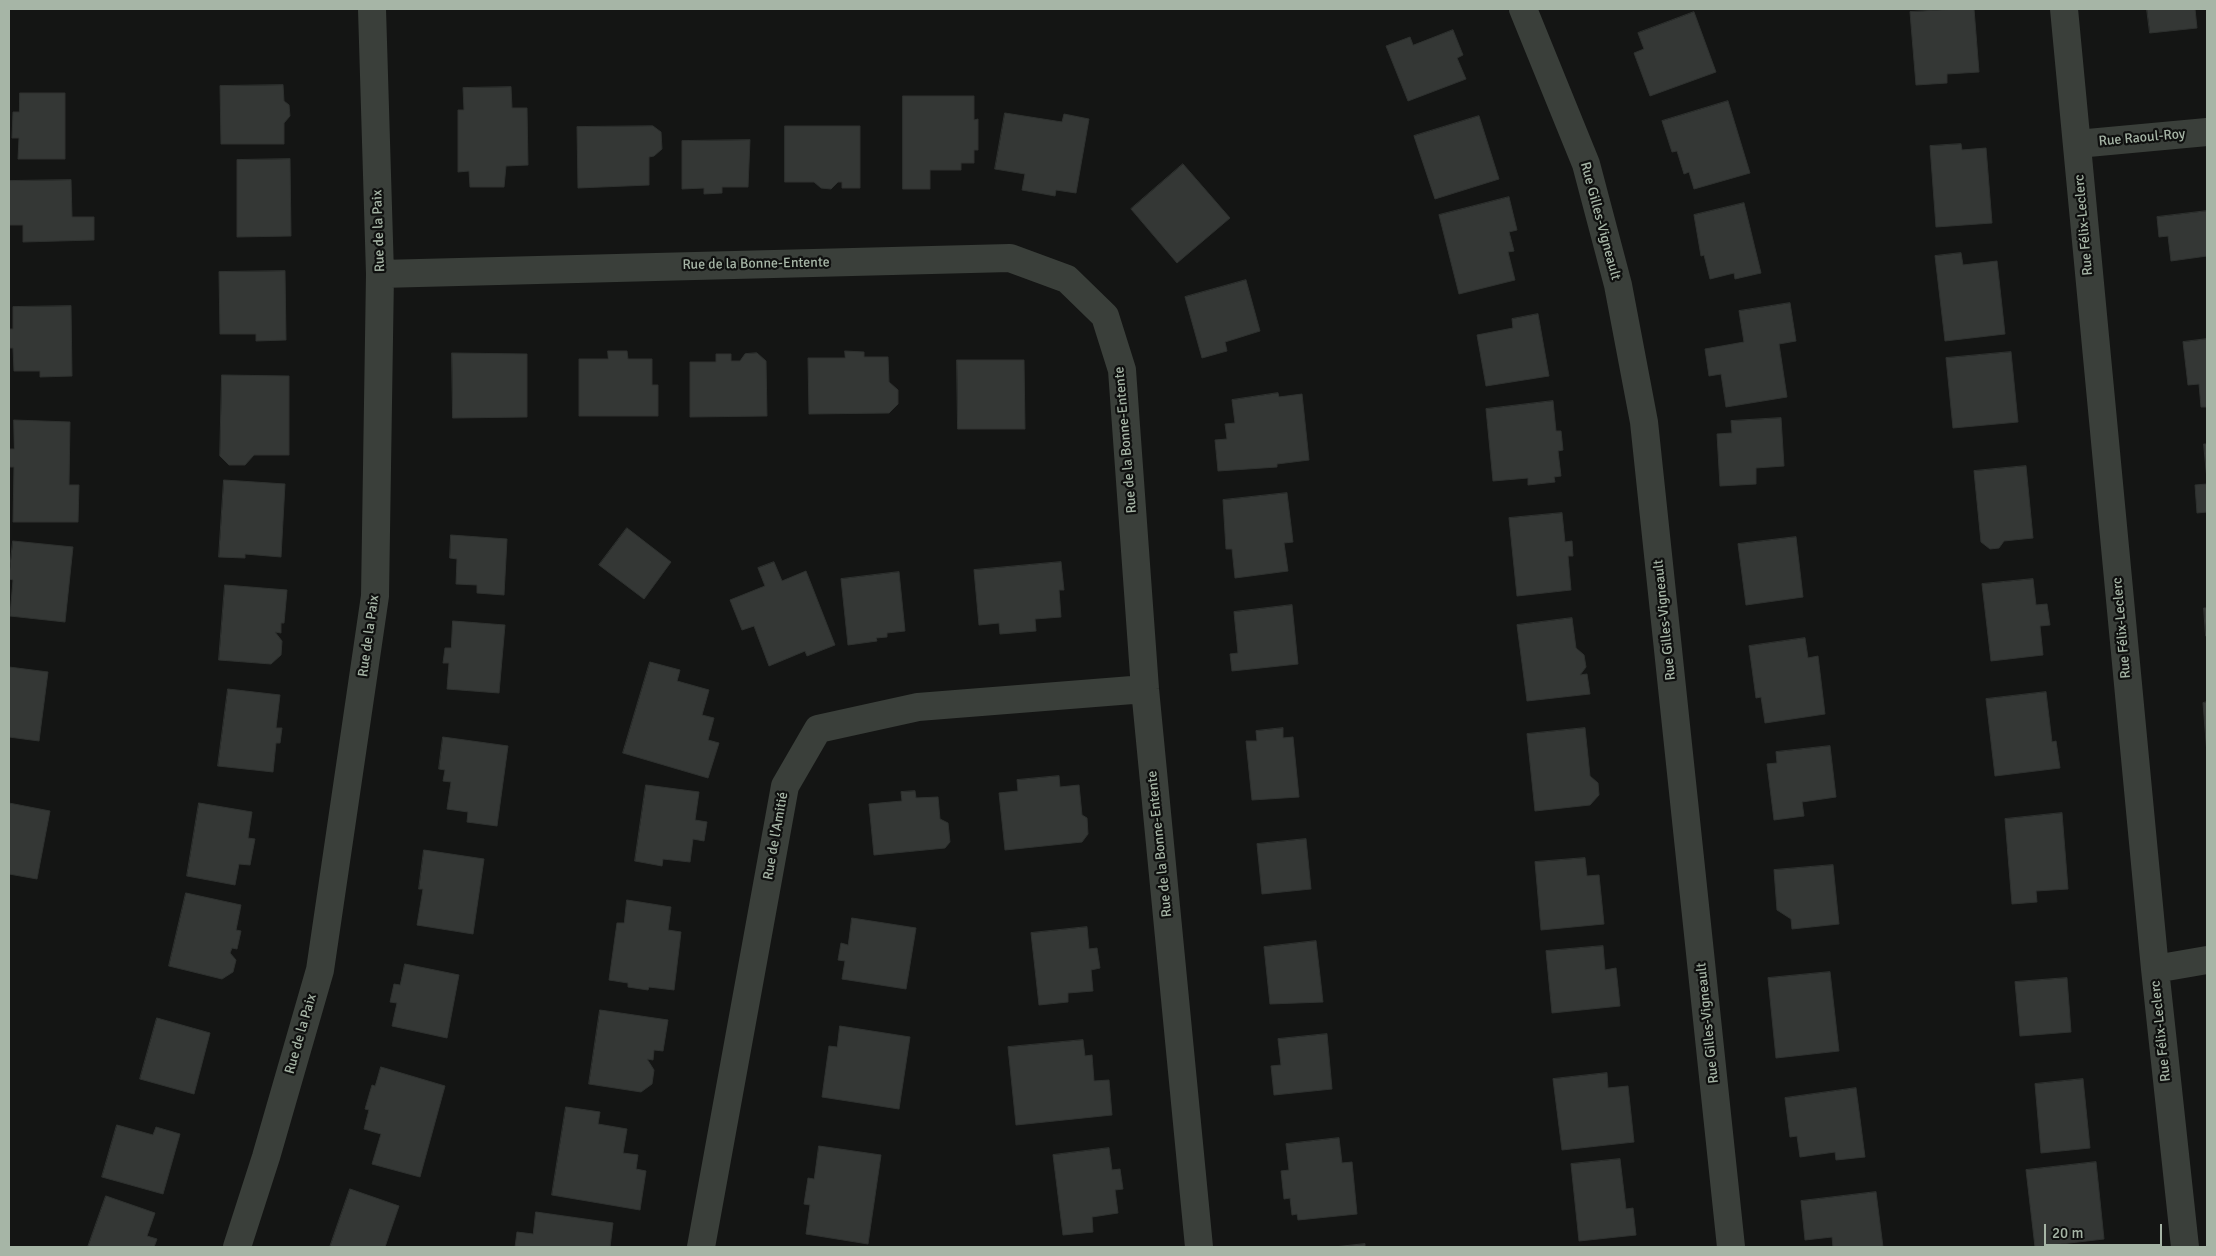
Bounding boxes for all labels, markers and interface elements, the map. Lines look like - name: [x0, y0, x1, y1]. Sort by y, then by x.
- street label: Rue Raoul-Roy: [2098, 126, 2186, 150]
- street label: Rue Gilles-Vigneault: [1576, 160, 1624, 282]
- street label: Rue Félix-Leclerc: [2071, 174, 2097, 276]
- street label: Rue de la Paix: [369, 189, 389, 273]
- street label: Rue de la Bonne-Entente: [682, 254, 830, 274]
- street label: Rue de la Bonne-Entente: [1111, 366, 1141, 514]
- street label: Rue Gilles-Vigneault: [1650, 559, 1680, 681]
- street label: Rue Félix-Leclerc: [2109, 577, 2135, 679]
- street label: Rue de la Paix: [355, 594, 383, 678]
- street label: Rue de la Bonne-Entente: [1144, 770, 1176, 918]
- street label: Rue de l'Amitié: [760, 791, 792, 881]
- street label: Rue Gilles-Vigneault: [1693, 962, 1723, 1084]
- street label: Rue Félix-Leclerc: [2147, 980, 2175, 1082]
- street label: Rue de la Paix: [282, 992, 320, 1076]
- scale bar: [2046, 1214, 2164, 1246]
- text: 20 m: [2052, 1224, 2083, 1242]

